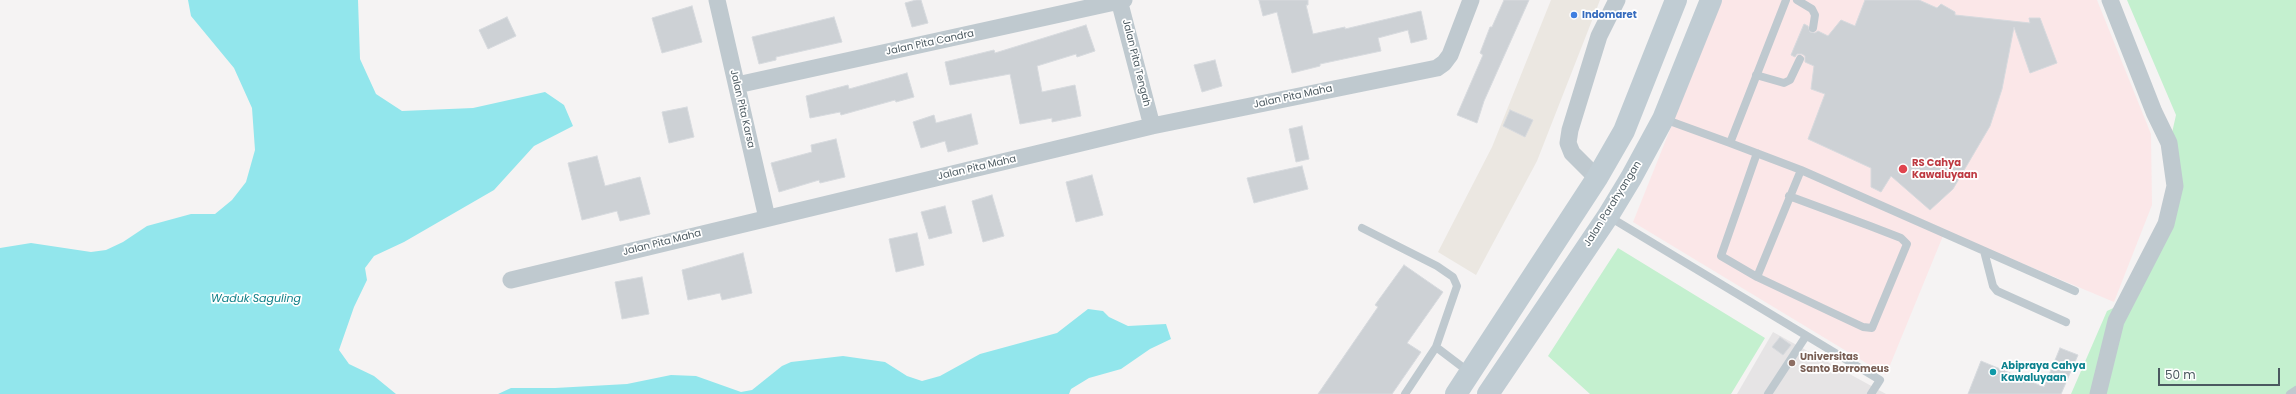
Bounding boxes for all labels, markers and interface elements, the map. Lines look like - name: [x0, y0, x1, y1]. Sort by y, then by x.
- place label: Indomaret: [1582, 9, 1637, 21]
- marker: Indomaret: [1569, 10, 1579, 20]
- street label: Jalan Pita Tengah: [1119, 18, 1153, 108]
- street label: Jalan Pita Candra: [885, 28, 975, 58]
- street label: Jalan Pita Karsa: [727, 69, 757, 149]
- street label: Jalan Pita Maha: [1253, 83, 1333, 111]
- street label: Jalan Pita Maha: [937, 153, 1017, 183]
- place label: RS Cahya Kawaluyaan: [1912, 157, 1978, 180]
- street label: Jalan Parahyangan: [1582, 159, 1644, 249]
- marker: RS Cahya Kawaluyaan: [1897, 163, 1909, 175]
- street label: Jalan Pita Maha: [622, 227, 702, 259]
- water label: Waduk Saguling: [211, 292, 301, 306]
- place label: Universitas Santo Borromeus: [1800, 351, 1889, 374]
- marker: Universitas Santo Borromeus: [1787, 358, 1797, 368]
- place label: Abipraya Cahya Kawaluyaan: [2001, 360, 2085, 384]
- scale bar: [2160, 360, 2282, 386]
- text: 50 m: [2165, 366, 2196, 383]
- marker: Abipraya Cahya Kawaluyaan: [1988, 367, 1998, 377]

